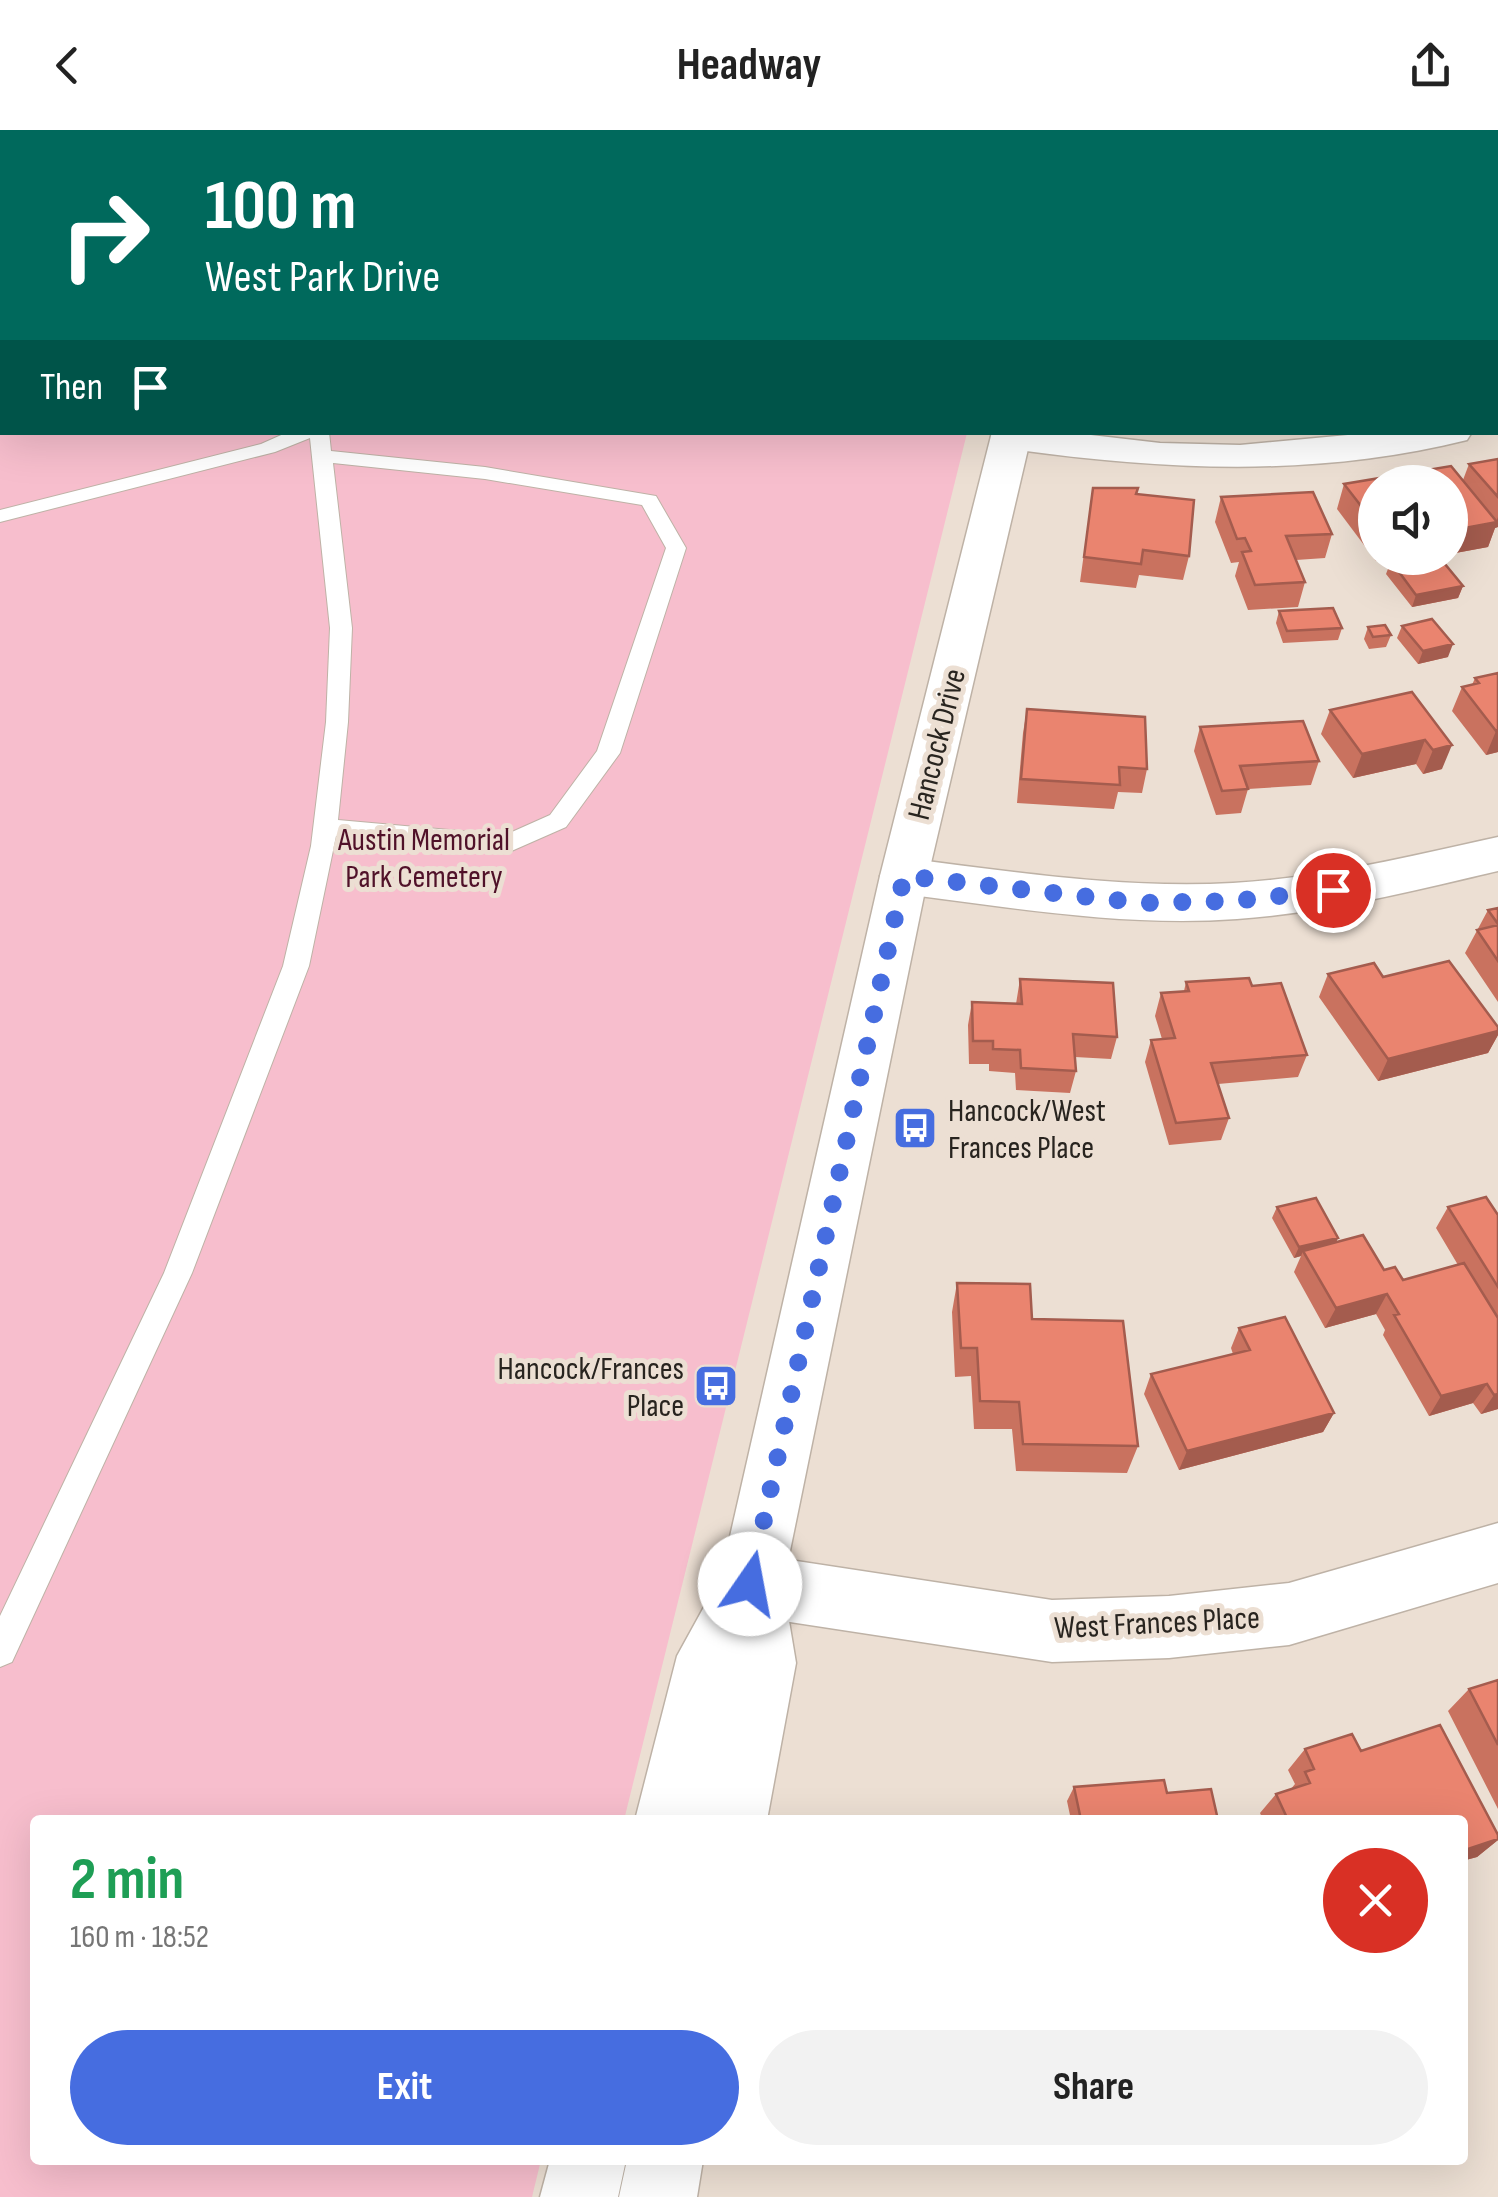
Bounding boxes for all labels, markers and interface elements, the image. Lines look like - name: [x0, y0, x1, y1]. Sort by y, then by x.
- icon: back: [40, 38, 95, 93]
- text: Headway: [677, 38, 821, 93]
- icon: share: [1403, 38, 1458, 93]
- text: 100 m: [205, 165, 356, 249]
- icon: right: [40, 170, 170, 300]
- text: West Park Drive: [205, 250, 440, 305]
- icon: arrive: [123, 360, 178, 415]
- text: Then: [40, 365, 103, 410]
- map controls: [1358, 465, 1468, 575]
- button: sound: [1358, 465, 1468, 575]
- street label: Hancock Drive: [900, 665, 975, 824]
- park label: Austin Memorial Park Cemetery: [337, 821, 510, 897]
- pin: [1291, 848, 1376, 933]
- icon: arrive: [1306, 863, 1361, 918]
- place label: Hancock/West Frances Place: [948, 1092, 1106, 1168]
- bus stop icon: Hancock/West Frances Place: [892, 1105, 938, 1151]
- place label: Hancock/Frances Place: [498, 1350, 684, 1426]
- bus stop icon: Hancock/Frances Place: [693, 1363, 739, 1409]
- position arrow: [698, 1532, 802, 1636]
- street label: West Frances Place: [1053, 1599, 1261, 1648]
- text: 2 min: [70, 1844, 184, 1916]
- button: close: [1323, 1848, 1428, 1953]
- text: 160 m · 18:52: [70, 1918, 209, 1957]
- button: Exit: [70, 2030, 739, 2145]
- button: Share: [759, 2030, 1428, 2145]

